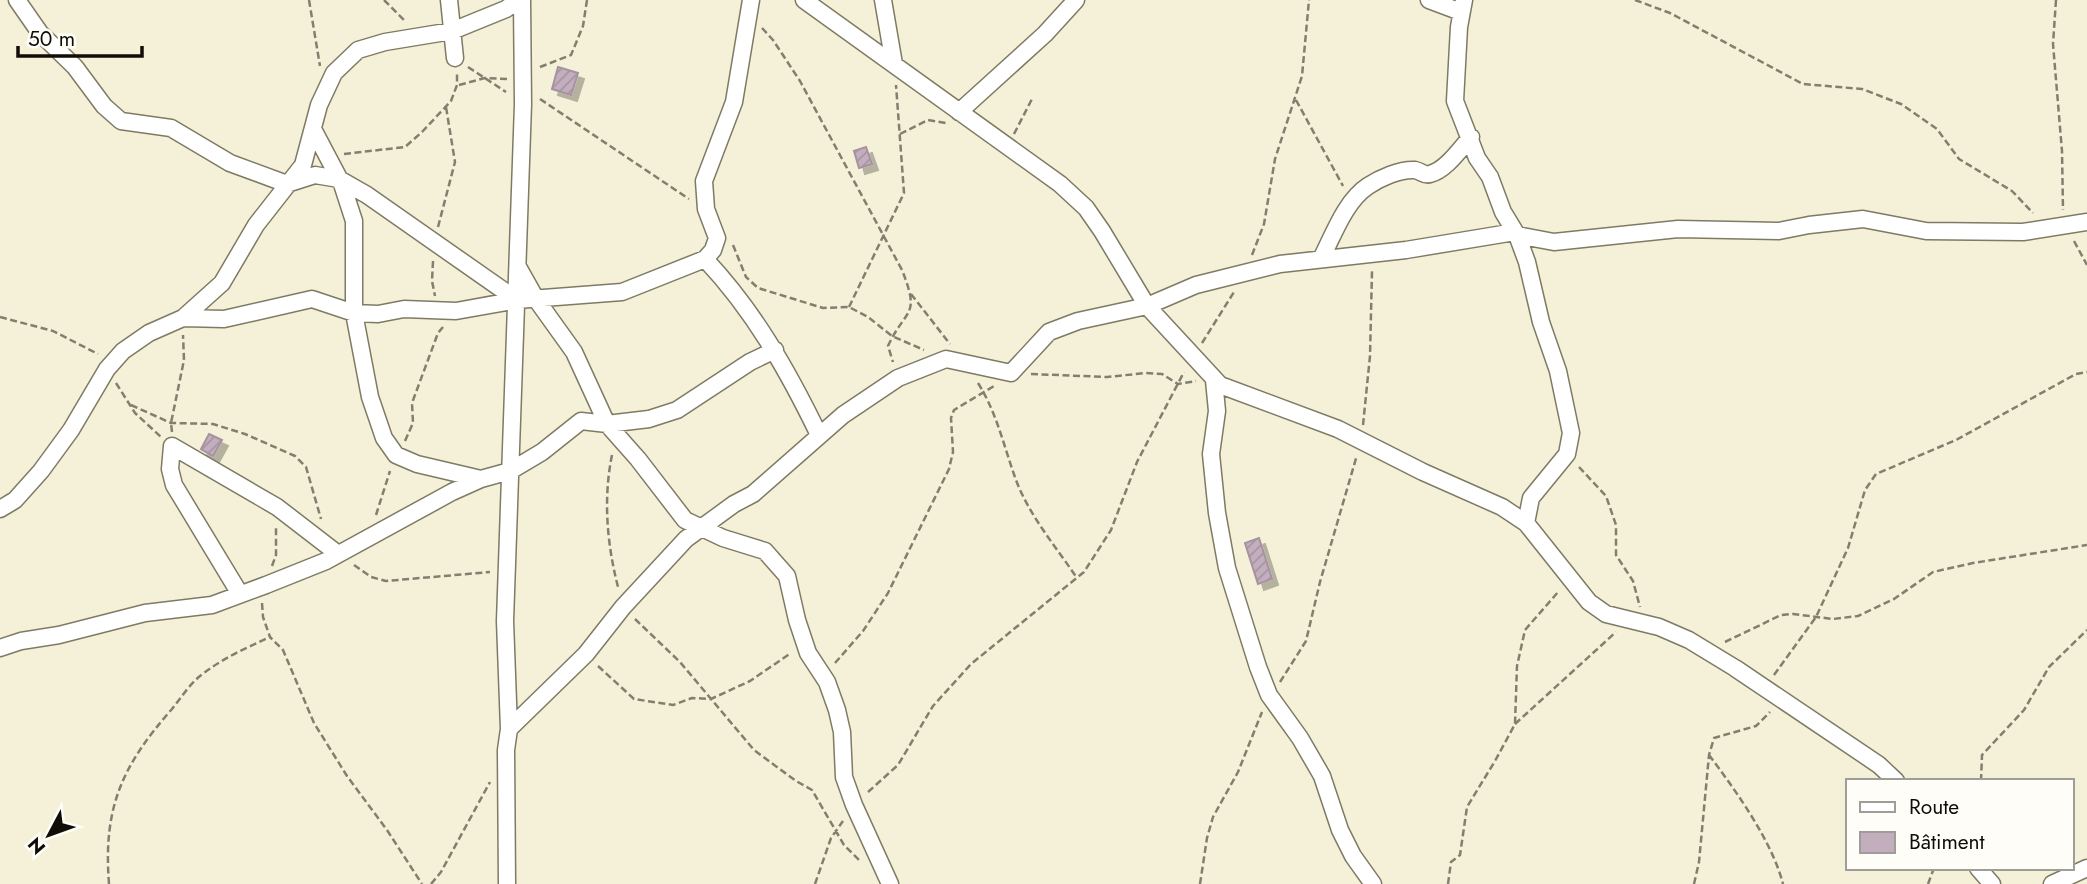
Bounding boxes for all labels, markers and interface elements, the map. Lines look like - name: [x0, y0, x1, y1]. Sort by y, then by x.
- scale bar: [18, 14, 142, 58]
- text: 50 m: [28, 24, 75, 54]
- legend: [1846, 779, 2073, 870]
- text: Route: [1909, 792, 1959, 822]
- north arrow: [14, 800, 84, 870]
- text: Bâtiment: [1909, 827, 1985, 857]
- text: N: [21, 831, 52, 860]

